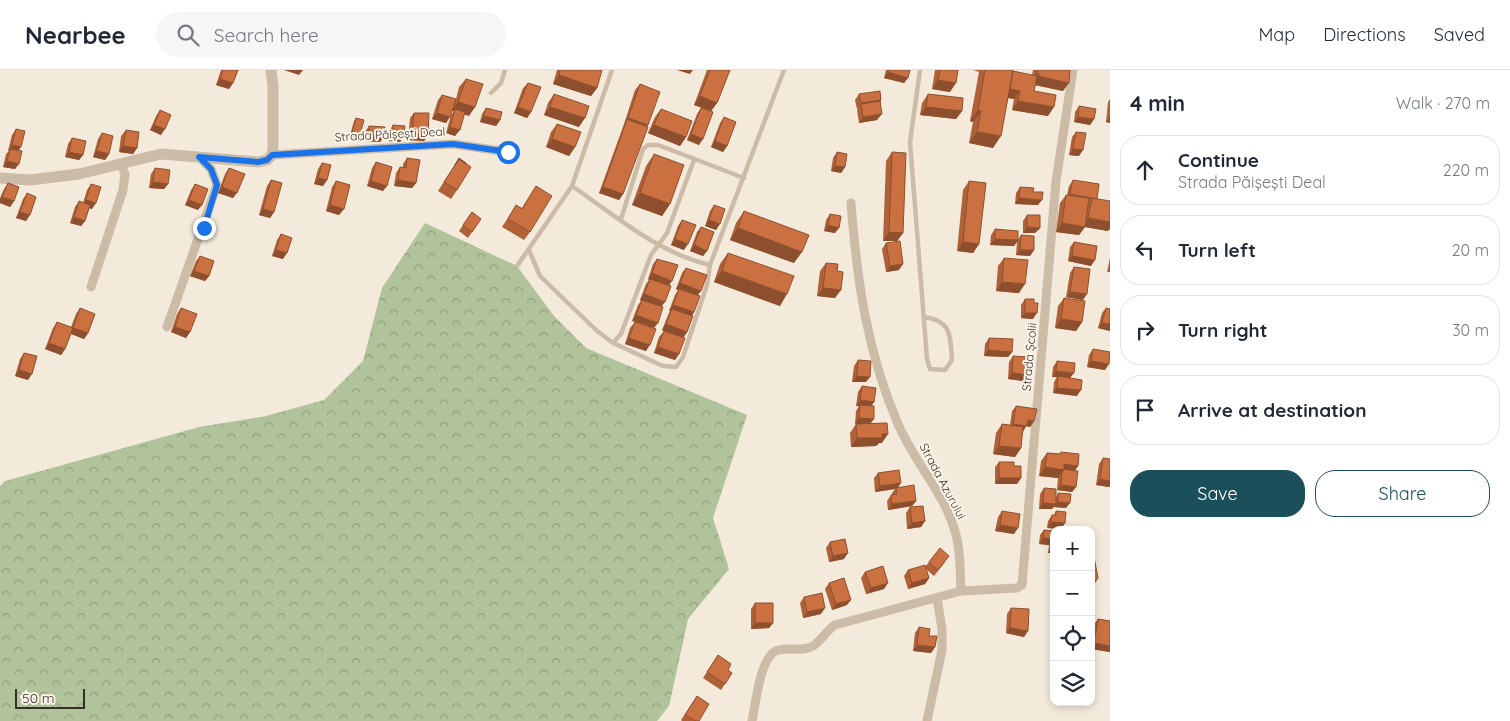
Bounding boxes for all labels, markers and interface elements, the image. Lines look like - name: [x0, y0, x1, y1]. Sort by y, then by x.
- search box: [156, 12, 506, 57]
- text: Nearbee: [25, 20, 126, 50]
- icon: search: [174, 21, 202, 49]
- text: Search here: [214, 23, 319, 47]
- text: Map: [1258, 23, 1295, 46]
- text: Directions: [1323, 23, 1406, 46]
- text: Saved: [1434, 23, 1485, 46]
- text: 4 min: [1130, 90, 1185, 116]
- text: Walk · 270 m: [1396, 93, 1490, 113]
- street label: Strada Păișești Deal: [334, 124, 446, 144]
- route start: [497, 141, 520, 164]
- text: Continue: [1178, 148, 1259, 172]
- icon: ahead: [1131, 156, 1159, 184]
- text: 220 m: [1443, 160, 1489, 180]
- text: Strada Păișești Deal: [1178, 172, 1326, 192]
- route end: [193, 217, 216, 240]
- icon: left: [1131, 236, 1159, 264]
- text: Turn left: [1178, 238, 1256, 262]
- text: 20 m: [1452, 240, 1489, 260]
- icon: right: [1131, 316, 1159, 344]
- text: Turn right: [1178, 318, 1267, 342]
- text: 30 m: [1452, 320, 1489, 340]
- street label: Strada Școlii: [1019, 322, 1039, 392]
- icon: arrive: [1131, 396, 1159, 424]
- text: Arrive at destination: [1178, 398, 1367, 422]
- street label: Strada Azurului: [917, 440, 969, 522]
- button: Save: [1130, 470, 1305, 517]
- button: Share: [1315, 470, 1490, 517]
- map controls: [1050, 526, 1095, 706]
- button: +: [1050, 526, 1095, 571]
- button: −: [1050, 571, 1095, 616]
- button: locate: [1050, 616, 1095, 661]
- button: layers: [1050, 661, 1095, 706]
- scale bar: [15, 686, 85, 709]
- text: 50 m: [22, 689, 55, 707]

